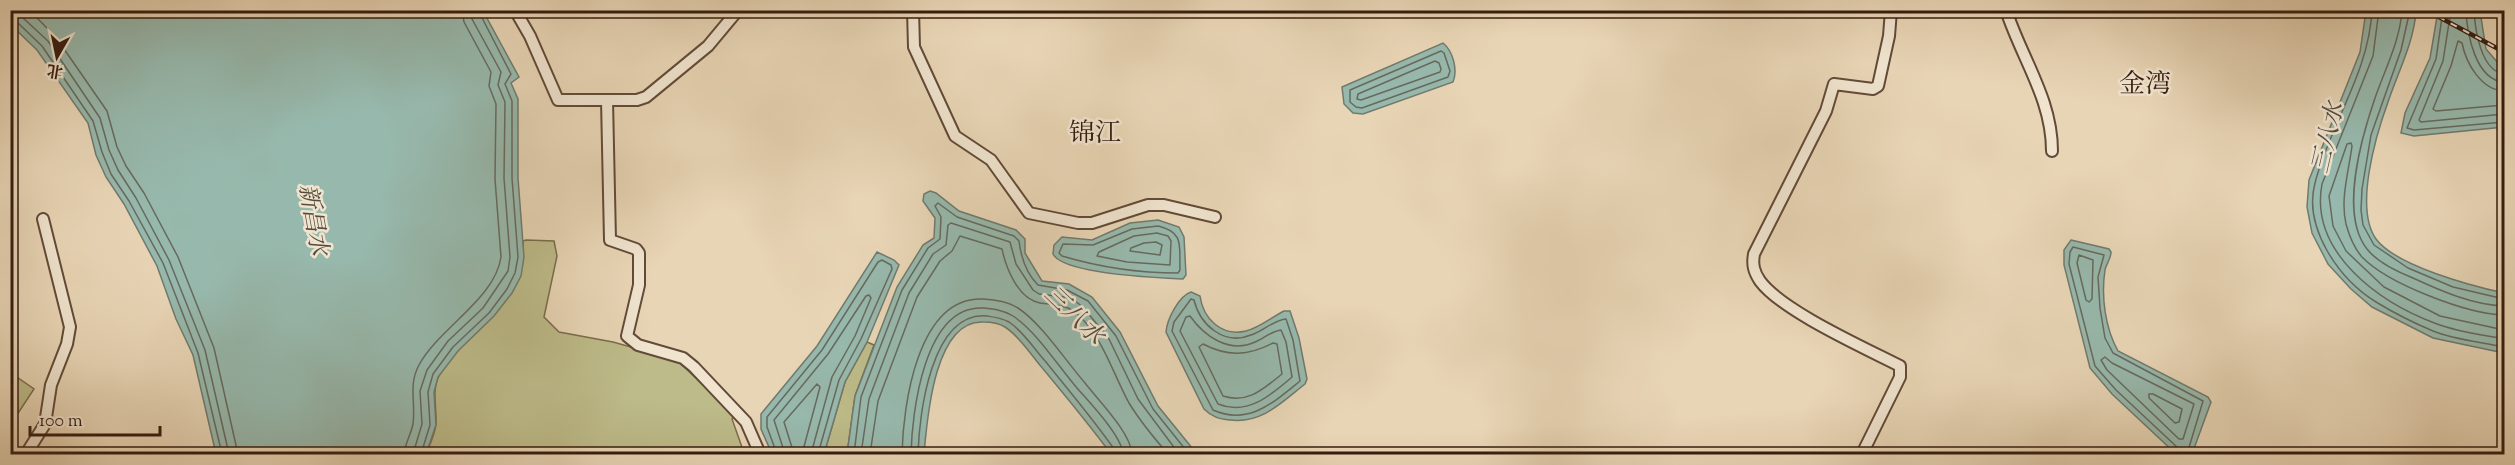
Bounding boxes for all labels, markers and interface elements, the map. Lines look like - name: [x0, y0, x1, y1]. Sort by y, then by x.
- north arrow: [27, 27, 87, 87]
- text: 北: [45, 57, 65, 82]
- district label: 金湾: [2119, 67, 2171, 104]
- water label: 三八水: [2304, 97, 2354, 177]
- district label: 锦江: [1069, 116, 1121, 153]
- water label: 新昌水: [289, 182, 335, 260]
- water label: 三八水: [1035, 279, 1112, 355]
- scale bar: [30, 399, 160, 437]
- text: 100 m: [39, 409, 83, 435]

